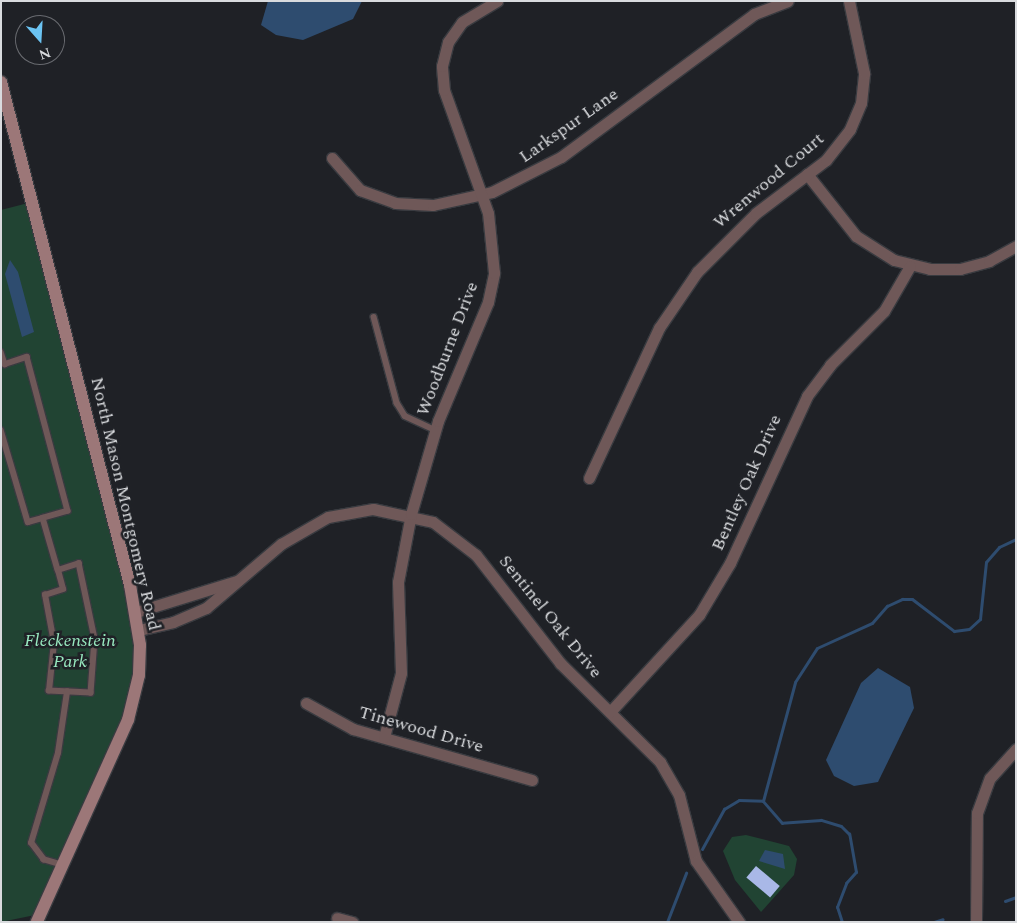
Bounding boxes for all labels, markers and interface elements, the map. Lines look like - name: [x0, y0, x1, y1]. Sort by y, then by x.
- north arrow: [15, 15, 65, 65]
- text: N: [36, 42, 54, 65]
- street label: Larkspur Lane: [515, 84, 623, 168]
- street label: Wrenwood Court: [709, 128, 829, 234]
- street label: Woodburne Drive: [412, 279, 484, 419]
- street label: North Mason Montgomery Road: [85, 375, 165, 633]
- street label: Bentley Oak Drive: [707, 412, 787, 554]
- street label: Sentinel Oak Drive: [494, 551, 606, 683]
- park label: Fleckenstein Park: [24, 631, 116, 674]
- street label: Tinewood Drive: [356, 702, 486, 758]

